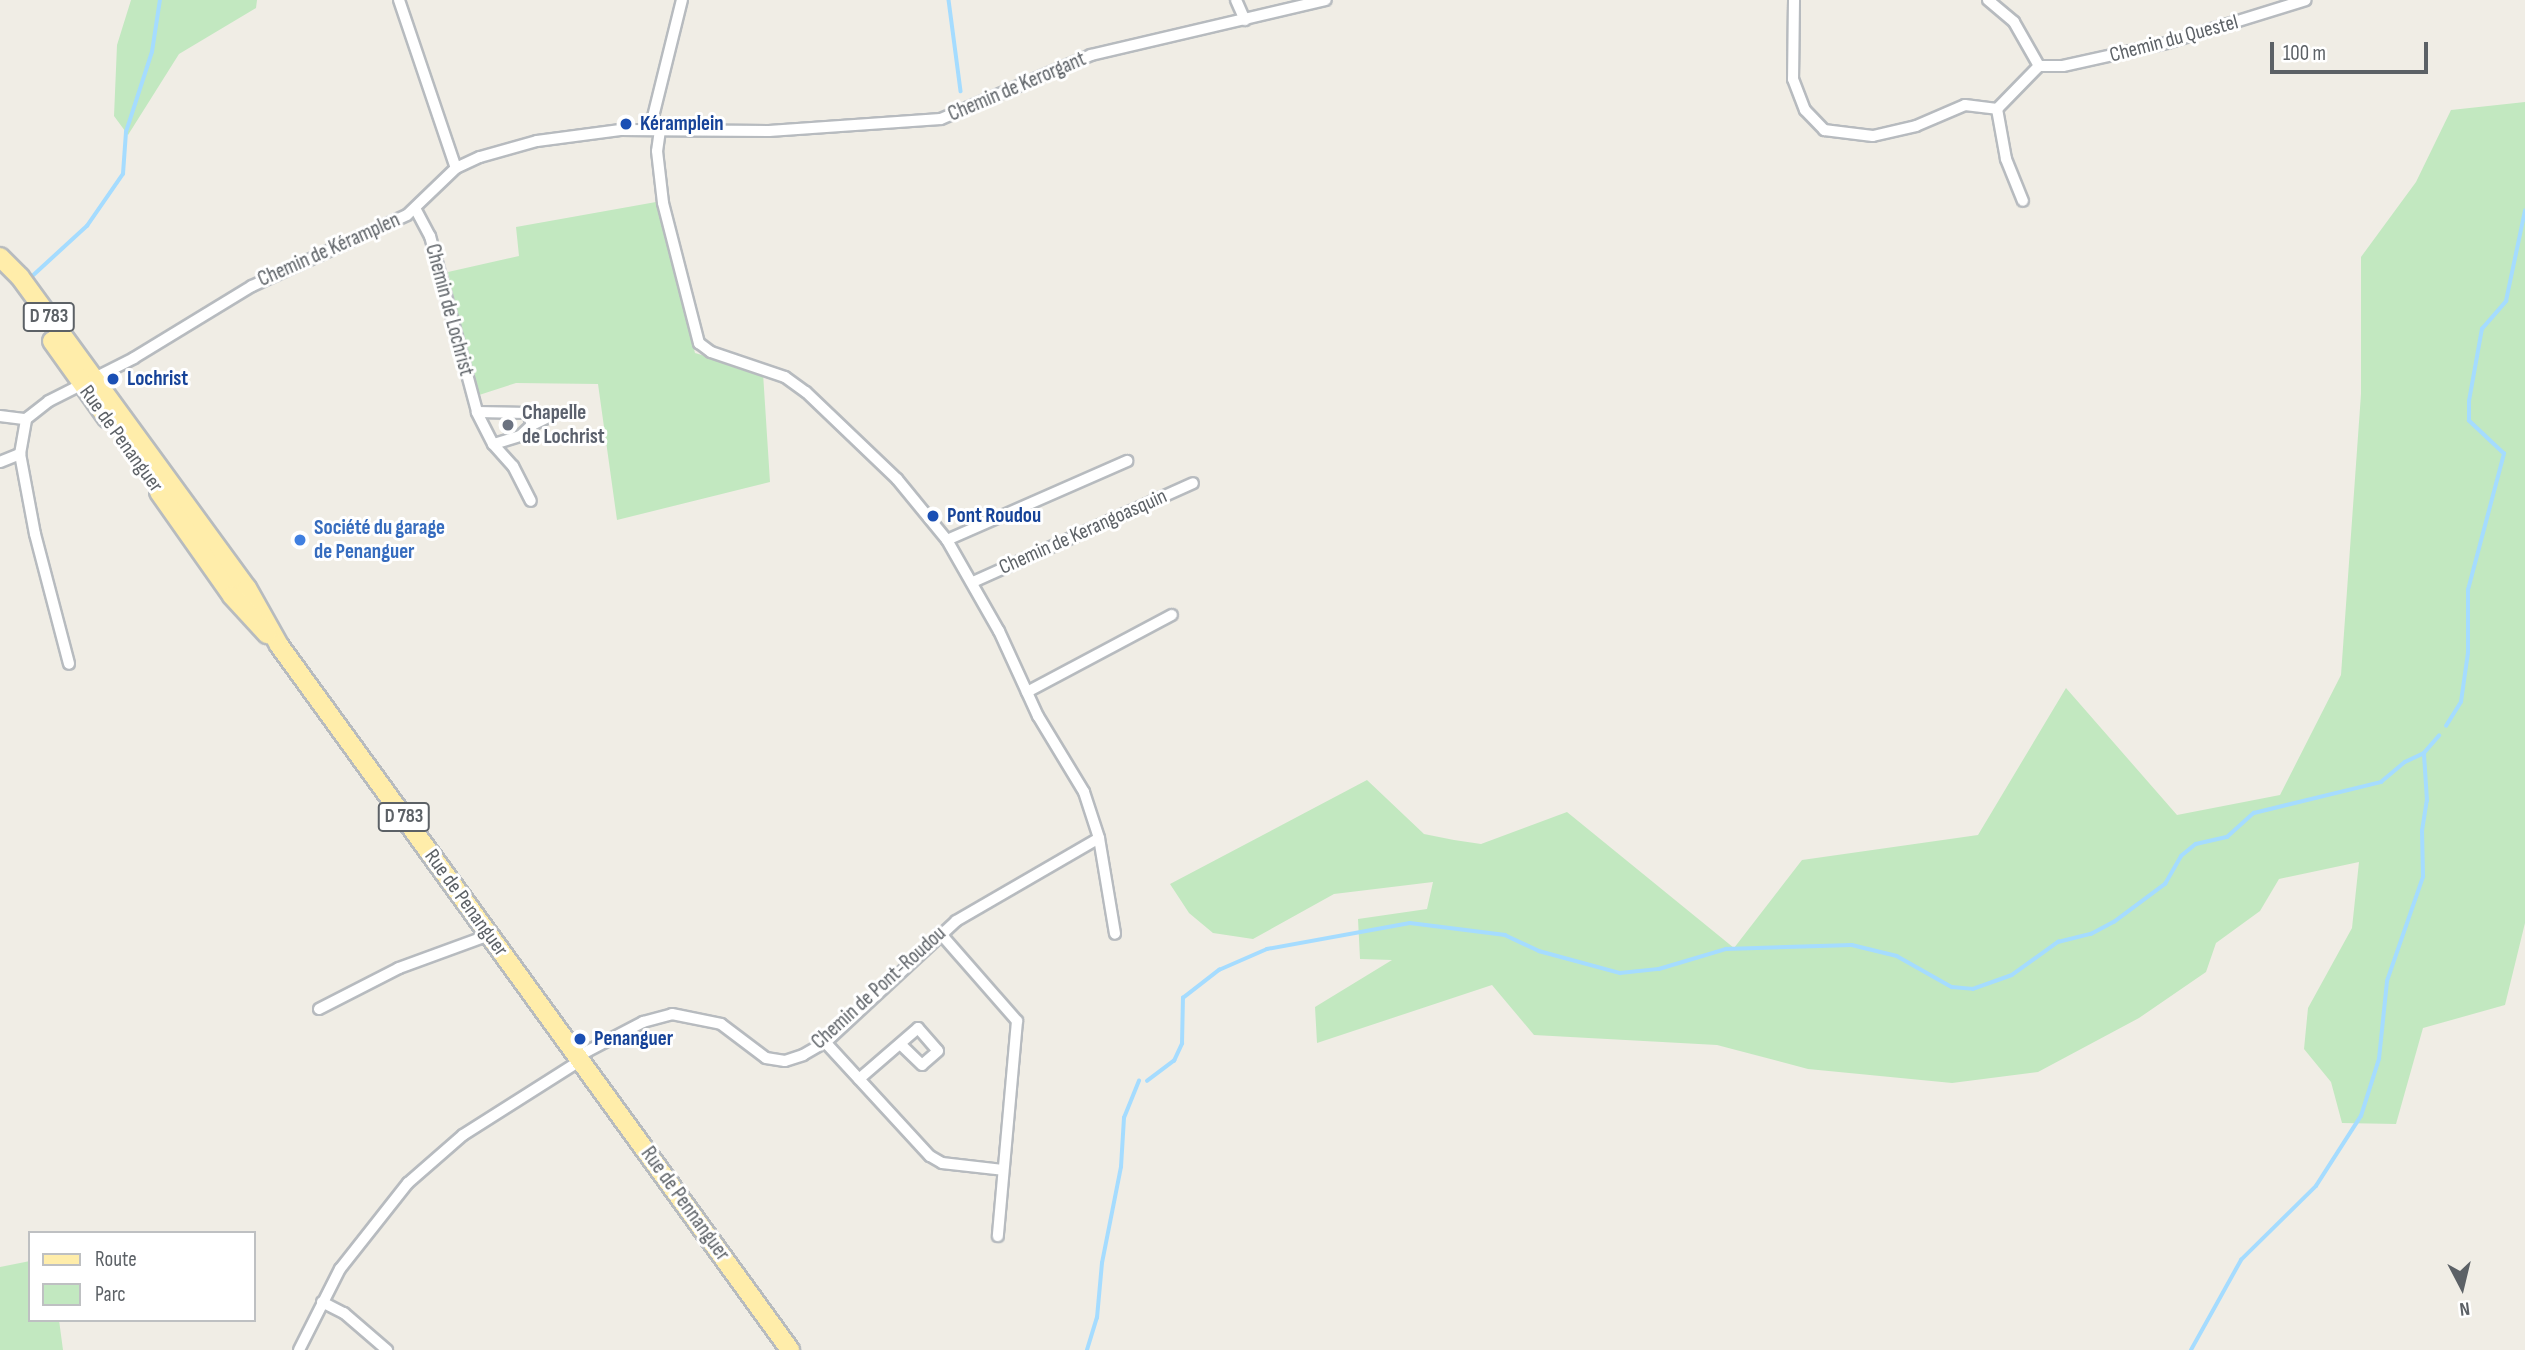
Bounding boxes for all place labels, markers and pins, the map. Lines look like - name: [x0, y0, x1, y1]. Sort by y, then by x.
- place label: Kéramplein: [640, 111, 724, 137]
- marker: Kéramplein: [618, 116, 634, 132]
- place label: Lochrist: [127, 366, 188, 392]
- marker: Lochrist: [105, 371, 121, 387]
- place label: Chapelle de Lochrist: [522, 400, 605, 450]
- marker: Chapelle de Lochrist: [500, 417, 516, 433]
- place label: Pont Roudou: [947, 503, 1041, 529]
- marker: Pont Roudou: [925, 508, 941, 524]
- place label: Société du garage de Penanguer: [314, 515, 445, 565]
- marker: Société du garage de Penanguer: [292, 532, 308, 548]
- place label: Penanguer: [594, 1026, 673, 1052]
- marker: Penanguer: [572, 1031, 588, 1047]

